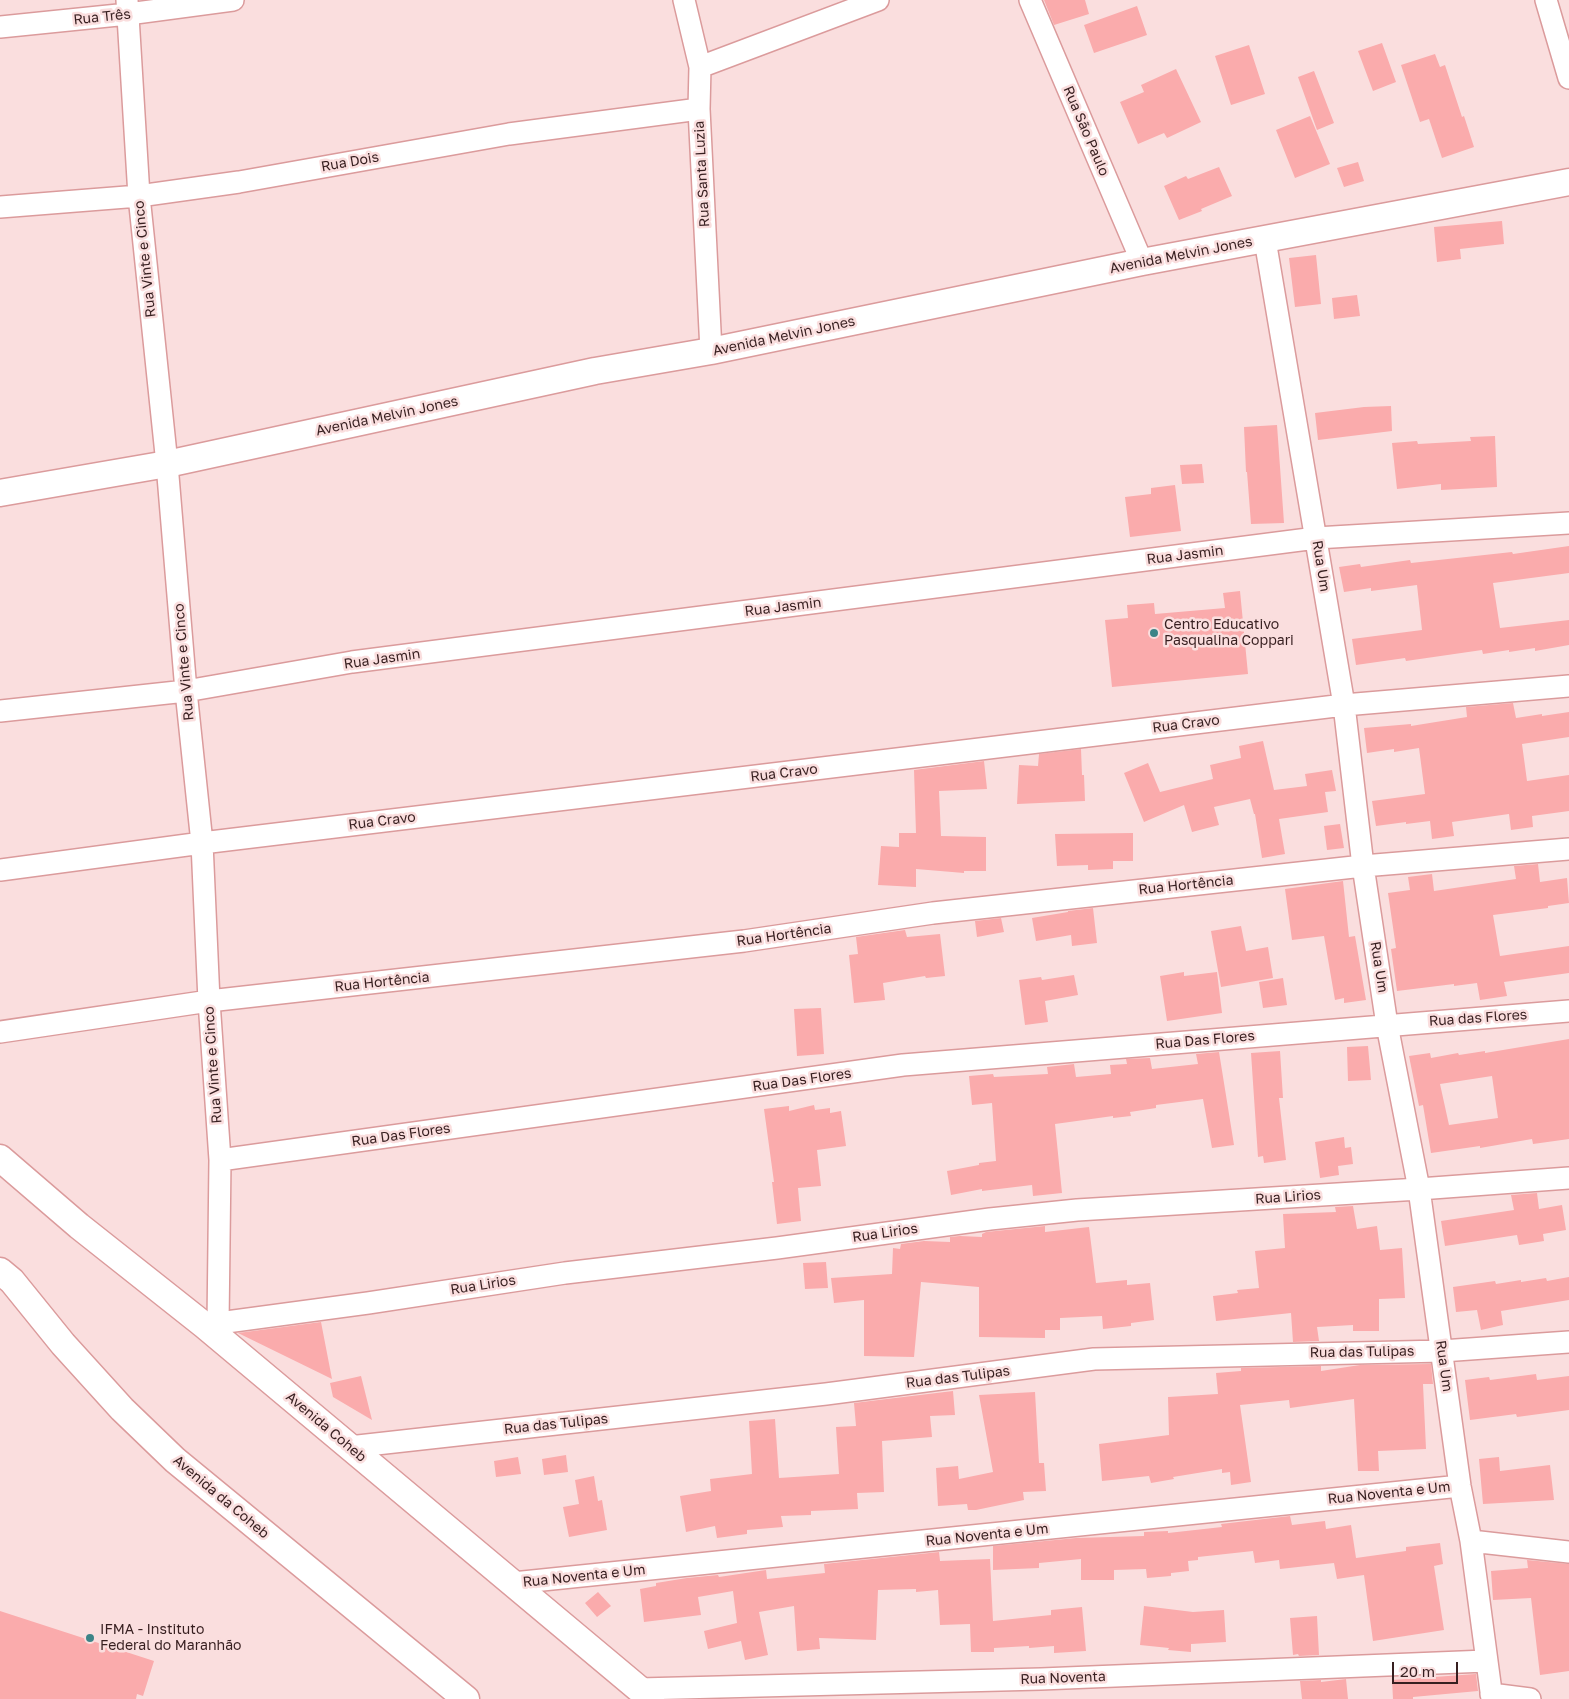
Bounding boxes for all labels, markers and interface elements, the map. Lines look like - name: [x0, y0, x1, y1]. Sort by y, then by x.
- street label: Rua Três: [73, 6, 131, 28]
- street label: Rua São Paulo: [1060, 84, 1112, 178]
- street label: Rua Santa Luzia: [691, 120, 713, 228]
- street label: Rua Dois: [320, 149, 380, 175]
- street label: Rua Vinte e Cinco: [131, 200, 159, 318]
- street label: Avenida Melvin Jones: [1108, 233, 1254, 277]
- street label: Avenida Melvin Jones: [711, 313, 857, 359]
- street label: Avenida Melvin Jones: [314, 393, 460, 439]
- street label: Rua Um: [1309, 539, 1333, 593]
- street label: Rua Jasmin: [1146, 542, 1224, 568]
- street label: Rua Jasmin: [744, 594, 822, 620]
- street label: Rua Vinte e Cinco: [171, 603, 197, 721]
- place label: Centro Educativo Pasqualina Coppari: [1164, 617, 1294, 650]
- marker: Centro Educativo Pasqualina Coppari: [1148, 627, 1160, 639]
- street label: Rua Jasmin: [343, 645, 421, 673]
- street label: Rua Cravo: [1151, 712, 1221, 736]
- street label: Rua Cravo: [749, 761, 819, 785]
- street label: Rua Cravo: [347, 809, 417, 833]
- street label: Rua Hortência: [1138, 872, 1234, 898]
- street label: Rua Hortência: [736, 920, 832, 950]
- street label: Rua Um: [1367, 940, 1391, 994]
- street label: Rua Hortência: [334, 969, 430, 995]
- street label: Rua Vinte e Cinco: [201, 1006, 225, 1124]
- street label: Rua das Flores: [1428, 1006, 1528, 1030]
- street label: Rua Das Flores: [1155, 1027, 1255, 1053]
- street label: Rua Das Flores: [751, 1065, 853, 1095]
- street label: Rua Das Flores: [350, 1120, 452, 1150]
- street label: Rua Lirios: [1255, 1186, 1321, 1208]
- street label: Rua Lirios: [851, 1220, 919, 1246]
- street label: Rua Lirios: [449, 1272, 517, 1298]
- street label: Rua Um: [1432, 1339, 1456, 1393]
- street label: Rua das Tulipas: [1310, 1343, 1414, 1361]
- street label: Rua das Tulipas: [905, 1362, 1011, 1392]
- street label: Avenida Coheb: [282, 1388, 370, 1466]
- street label: Rua das Tulipas: [503, 1410, 609, 1438]
- street label: Avenida da Coheb: [170, 1452, 272, 1542]
- street label: Rua Noventa e Um: [1327, 1478, 1451, 1508]
- street label: Rua Noventa e Um: [925, 1520, 1049, 1550]
- street label: Rua Noventa e Um: [522, 1561, 646, 1591]
- place label: IFMA - Instituto Federal do Maranhão: [100, 1622, 241, 1654]
- marker: IFMA - Instituto Federal do Maranhão: [84, 1632, 96, 1644]
- scale bar: [1394, 1652, 1460, 1684]
- text: 20 m: [1400, 1662, 1435, 1680]
- street label: Rua Noventa: [1020, 1668, 1106, 1688]

